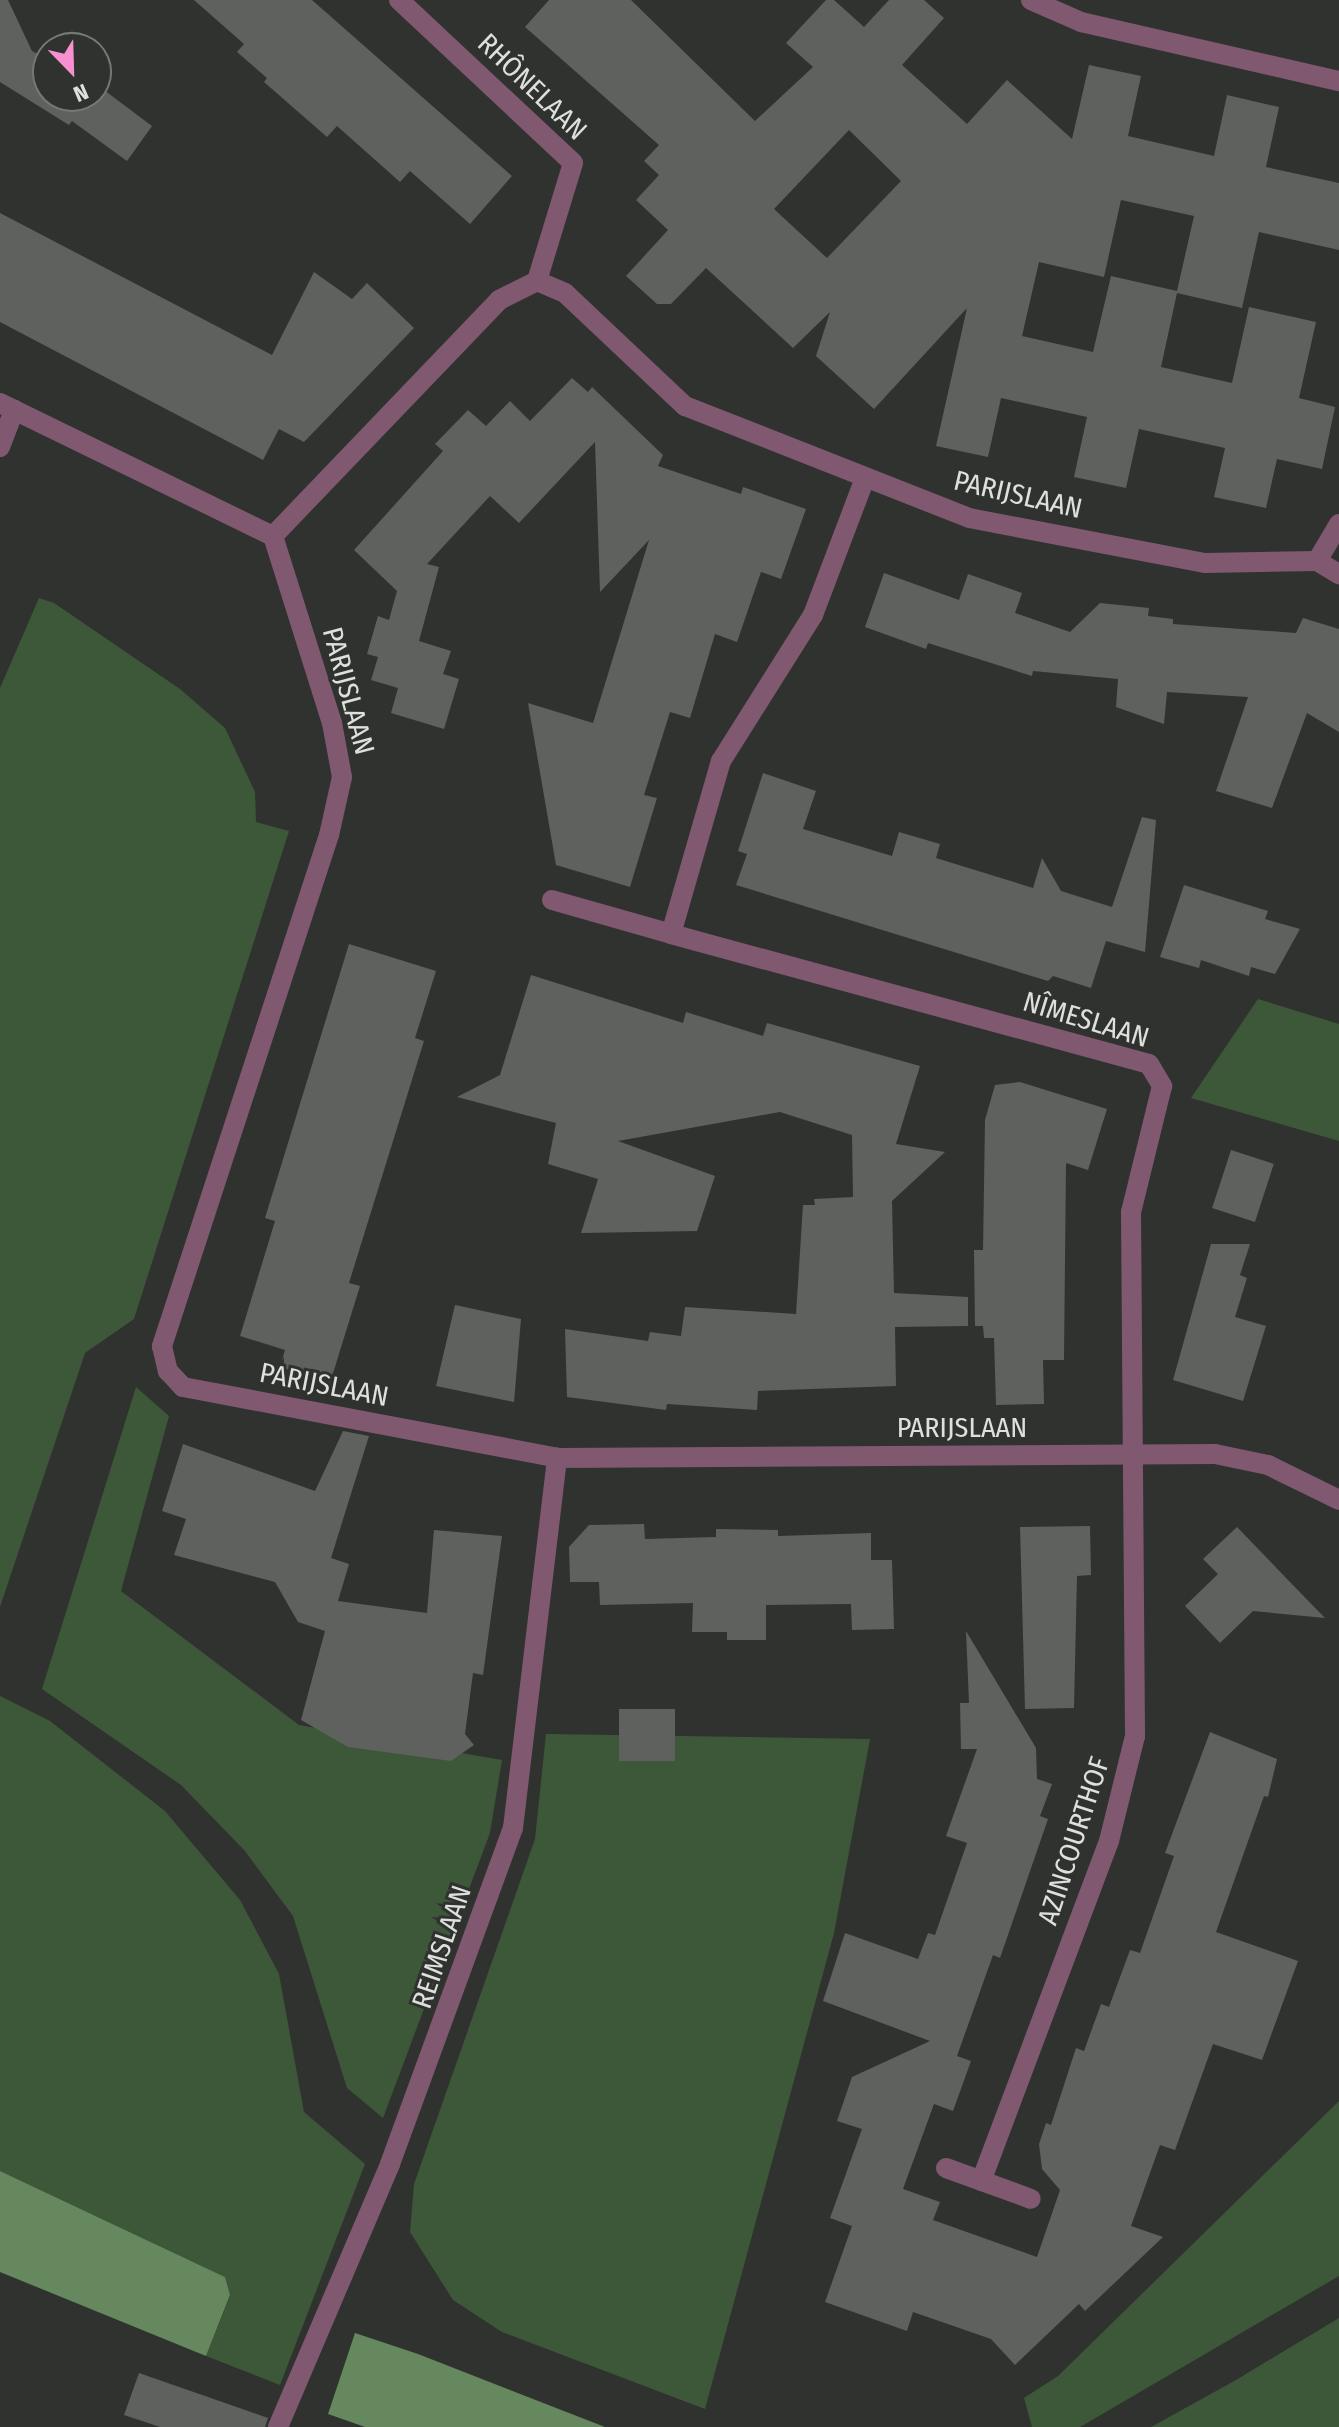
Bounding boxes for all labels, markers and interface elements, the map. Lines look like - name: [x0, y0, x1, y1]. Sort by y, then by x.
- street label: RHÔNELAAN: [470, 27, 594, 147]
- north arrow: [32, 32, 112, 112]
- text: N: [69, 78, 92, 108]
- street label: PARIJSLAAN: [951, 464, 1085, 526]
- street label: PARIJSLAAN: [315, 624, 381, 758]
- street label: NÎMESLAAN: [1019, 985, 1153, 1055]
- street label: PARIJSLAAN: [257, 1356, 391, 1414]
- street label: PARIJSLAAN: [897, 1411, 1027, 1445]
- street label: AZINCOURTHOF: [1031, 1753, 1117, 1929]
- street label: REIMSLAAN: [405, 1881, 479, 2013]

